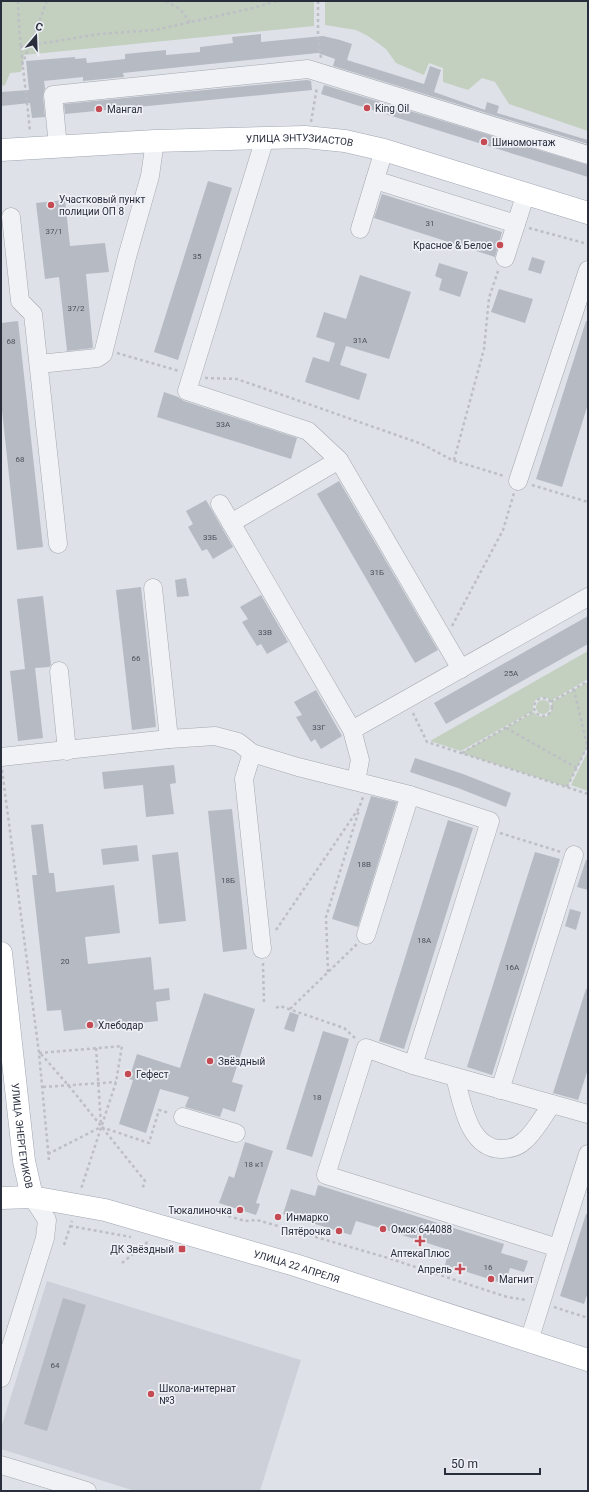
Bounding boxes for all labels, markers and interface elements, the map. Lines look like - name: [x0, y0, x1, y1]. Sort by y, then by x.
- north arrow: [16, 16, 56, 56]
- text: С: [34, 20, 45, 34]
- marker: King Oil: [362, 103, 372, 113]
- place label: King Oil: [375, 103, 409, 114]
- marker: Мангал: [94, 104, 104, 114]
- place label: Мангал: [107, 104, 143, 115]
- street label: УЛИЦА ЭНТУЗИАСТОВ: [246, 131, 354, 148]
- marker: Шиномонтаж: [479, 137, 489, 147]
- place label: Шиномонтаж: [492, 137, 556, 148]
- place label: Участковый пункт полиции ОП 8: [59, 194, 146, 217]
- marker: Участковый пункт полиции ОП 8: [46, 200, 56, 210]
- house number: 31: [426, 219, 435, 228]
- house number: 37/1: [46, 227, 62, 236]
- place label: Красное & Белое: [413, 240, 492, 251]
- marker: Красное & Белое: [495, 240, 505, 250]
- house number: 35: [193, 252, 202, 261]
- house number: 37/2: [68, 304, 85, 313]
- house number: 31А: [353, 336, 368, 345]
- house number: 68: [7, 337, 16, 346]
- house number: 33А: [216, 420, 231, 429]
- house number: 68: [16, 455, 25, 464]
- house number: 33Б: [203, 533, 217, 542]
- house number: 31Б: [370, 568, 384, 577]
- house number: 33В: [258, 628, 272, 637]
- house number: 66: [132, 654, 141, 663]
- house number: 25А: [504, 669, 519, 678]
- house number: 33Г: [312, 723, 326, 732]
- house number: 18В: [357, 860, 371, 869]
- house number: 18Б: [221, 876, 235, 885]
- house number: 18А: [417, 936, 432, 945]
- house number: 20: [61, 957, 70, 966]
- house number: 16А: [505, 963, 520, 972]
- marker: Хлебодар: [85, 1020, 95, 1030]
- place label: Хлебодар: [98, 1020, 144, 1031]
- marker: Звёздный: [205, 1056, 215, 1066]
- place label: Звёздный: [218, 1056, 266, 1067]
- marker: Гефест: [123, 1069, 133, 1079]
- place label: Гефест: [136, 1069, 169, 1080]
- street label: УЛИЦА ЭНЕРГЕТИКОВ: [10, 1082, 35, 1189]
- house number: 18: [313, 1093, 322, 1102]
- house number: 18 к1: [244, 1160, 264, 1169]
- place label: Тюкалиночка: [168, 1205, 232, 1216]
- marker: Тюкалиночка: [235, 1205, 245, 1215]
- marker: Инмарко: [273, 1212, 283, 1222]
- place label: Инмарко: [286, 1212, 329, 1223]
- marker: Омск 644088: [378, 1224, 388, 1234]
- place label: Омск 644088: [391, 1224, 453, 1235]
- place label: Пятёрочка: [281, 1226, 331, 1237]
- marker: Пятёрочка: [334, 1226, 344, 1236]
- marker: АптекаПлюс: [415, 1236, 425, 1246]
- place label: ДК Звёздный: [110, 1244, 174, 1255]
- marker: ДК Звёздный: [177, 1244, 187, 1254]
- street label: УЛИЦА 22 АПРЕЛЯ: [252, 1248, 341, 1285]
- place label: АптекаПлюс: [390, 1248, 450, 1259]
- house number: 16: [484, 1263, 493, 1272]
- place label: Апрель: [418, 1264, 452, 1275]
- marker: Апрель: [455, 1264, 465, 1274]
- marker: Магнит: [486, 1274, 496, 1284]
- place label: Магнит: [499, 1274, 534, 1285]
- house number: 64: [51, 1361, 60, 1370]
- place label: Школа-интернат №3: [159, 1383, 236, 1406]
- marker: Школа-интернат №3: [146, 1389, 156, 1399]
- scale bar: [445, 1450, 540, 1476]
- text: 50 m: [451, 1457, 478, 1471]

